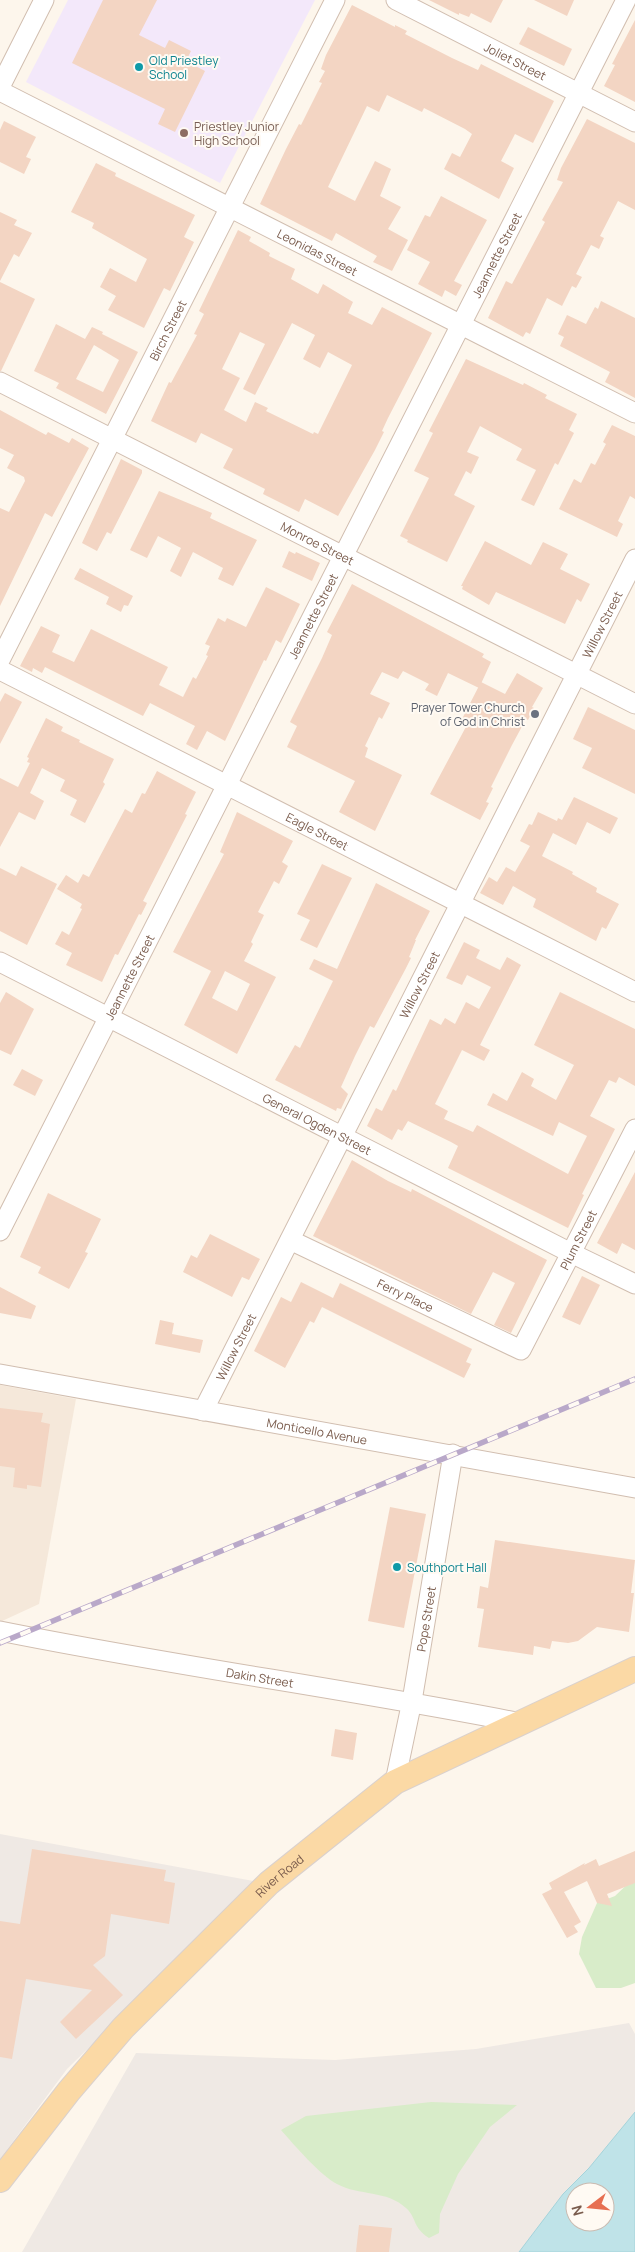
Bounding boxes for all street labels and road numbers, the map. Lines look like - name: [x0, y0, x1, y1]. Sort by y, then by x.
- street label: Joliet Street: [481, 38, 550, 84]
- street label: Jeannette Street: [467, 209, 525, 301]
- street label: Leonidas Street: [274, 225, 361, 280]
- street label: Birch Street: [145, 297, 190, 363]
- street label: Monroe Street: [278, 517, 357, 569]
- street label: Jeannette Street: [284, 570, 342, 662]
- street label: Willow Street: [578, 588, 626, 661]
- street label: Eagle Street: [283, 808, 352, 854]
- street label: Jeannette Street: [100, 931, 158, 1023]
- street label: Willow Street: [395, 948, 443, 1021]
- street label: General Ogden Street: [260, 1089, 375, 1159]
- street label: Plum Street: [555, 1207, 600, 1272]
- street label: Ferry Place: [375, 1274, 437, 1316]
- street label: Willow Street: [211, 1310, 260, 1383]
- street label: Monticello Avenue: [265, 1414, 368, 1448]
- street label: Pope Street: [412, 1585, 439, 1653]
- street label: Dakin Street: [225, 1663, 295, 1691]
- street label: River Road: [251, 1850, 307, 1901]

